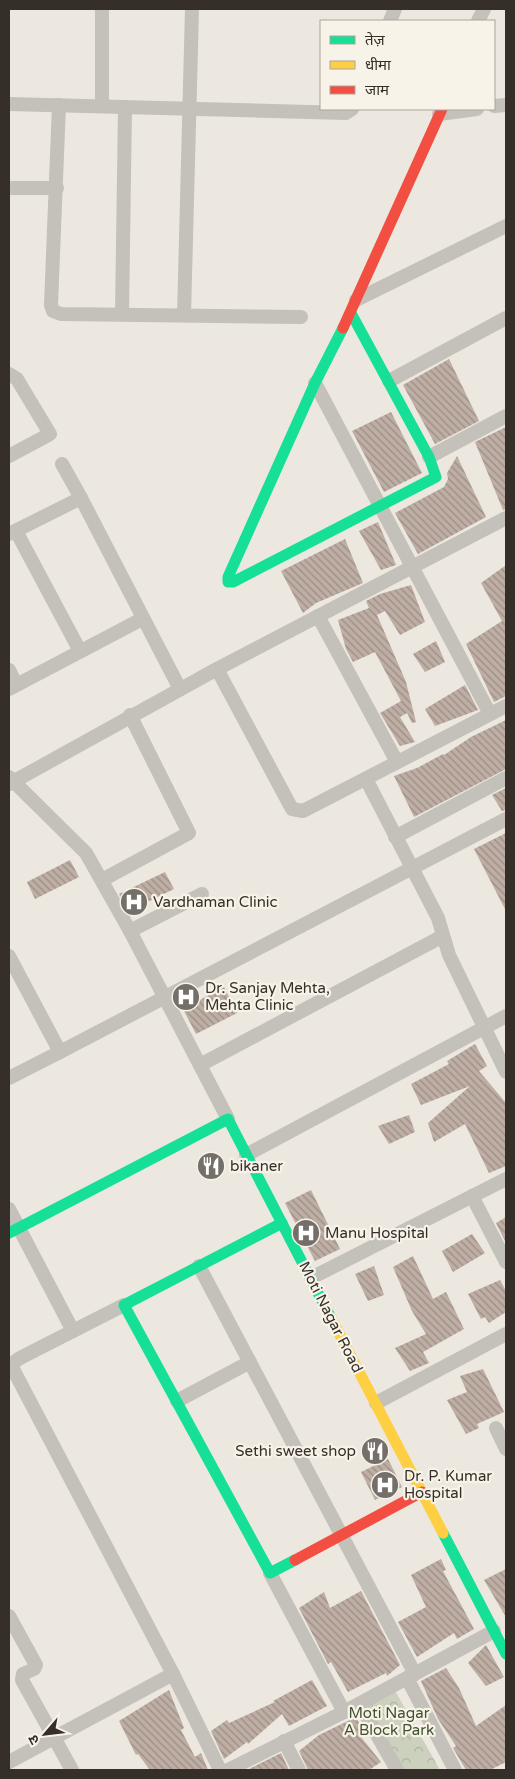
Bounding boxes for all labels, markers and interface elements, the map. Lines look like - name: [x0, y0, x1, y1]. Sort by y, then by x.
- legend: [320, 20, 495, 110]
- text: तेज़: [365, 31, 386, 49]
- text: धीमा: [365, 56, 392, 74]
- text: जाम: [365, 81, 390, 99]
- hospital icon: Vardhaman Clinic: [119, 887, 149, 917]
- place label: Vardhaman Clinic: [153, 893, 278, 911]
- place label: Dr. Sanjay Mehta, Mehta Clinic: [205, 979, 330, 1014]
- hospital icon: Dr. Sanjay Mehta, Mehta Clinic: [171, 982, 201, 1012]
- restaurant icon: bikaner: [196, 1151, 226, 1181]
- place label: bikaner: [230, 1157, 283, 1175]
- hospital icon: Manu Hospital: [291, 1218, 321, 1248]
- place label: Manu Hospital: [325, 1224, 429, 1242]
- street label: Moti Nagar Road: [295, 1258, 367, 1376]
- restaurant icon: Sethi sweet shop: [360, 1436, 390, 1466]
- place label: Sethi sweet shop: [235, 1442, 356, 1460]
- place label: Dr. P. Kumar Hospital: [404, 1467, 492, 1502]
- hospital icon: Dr. P. Kumar Hospital: [370, 1470, 400, 1500]
- park label: Moti Nagar A Block Park: [344, 1704, 434, 1739]
- north arrow: [20, 1709, 70, 1759]
- text: उ: [24, 1732, 43, 1747]

